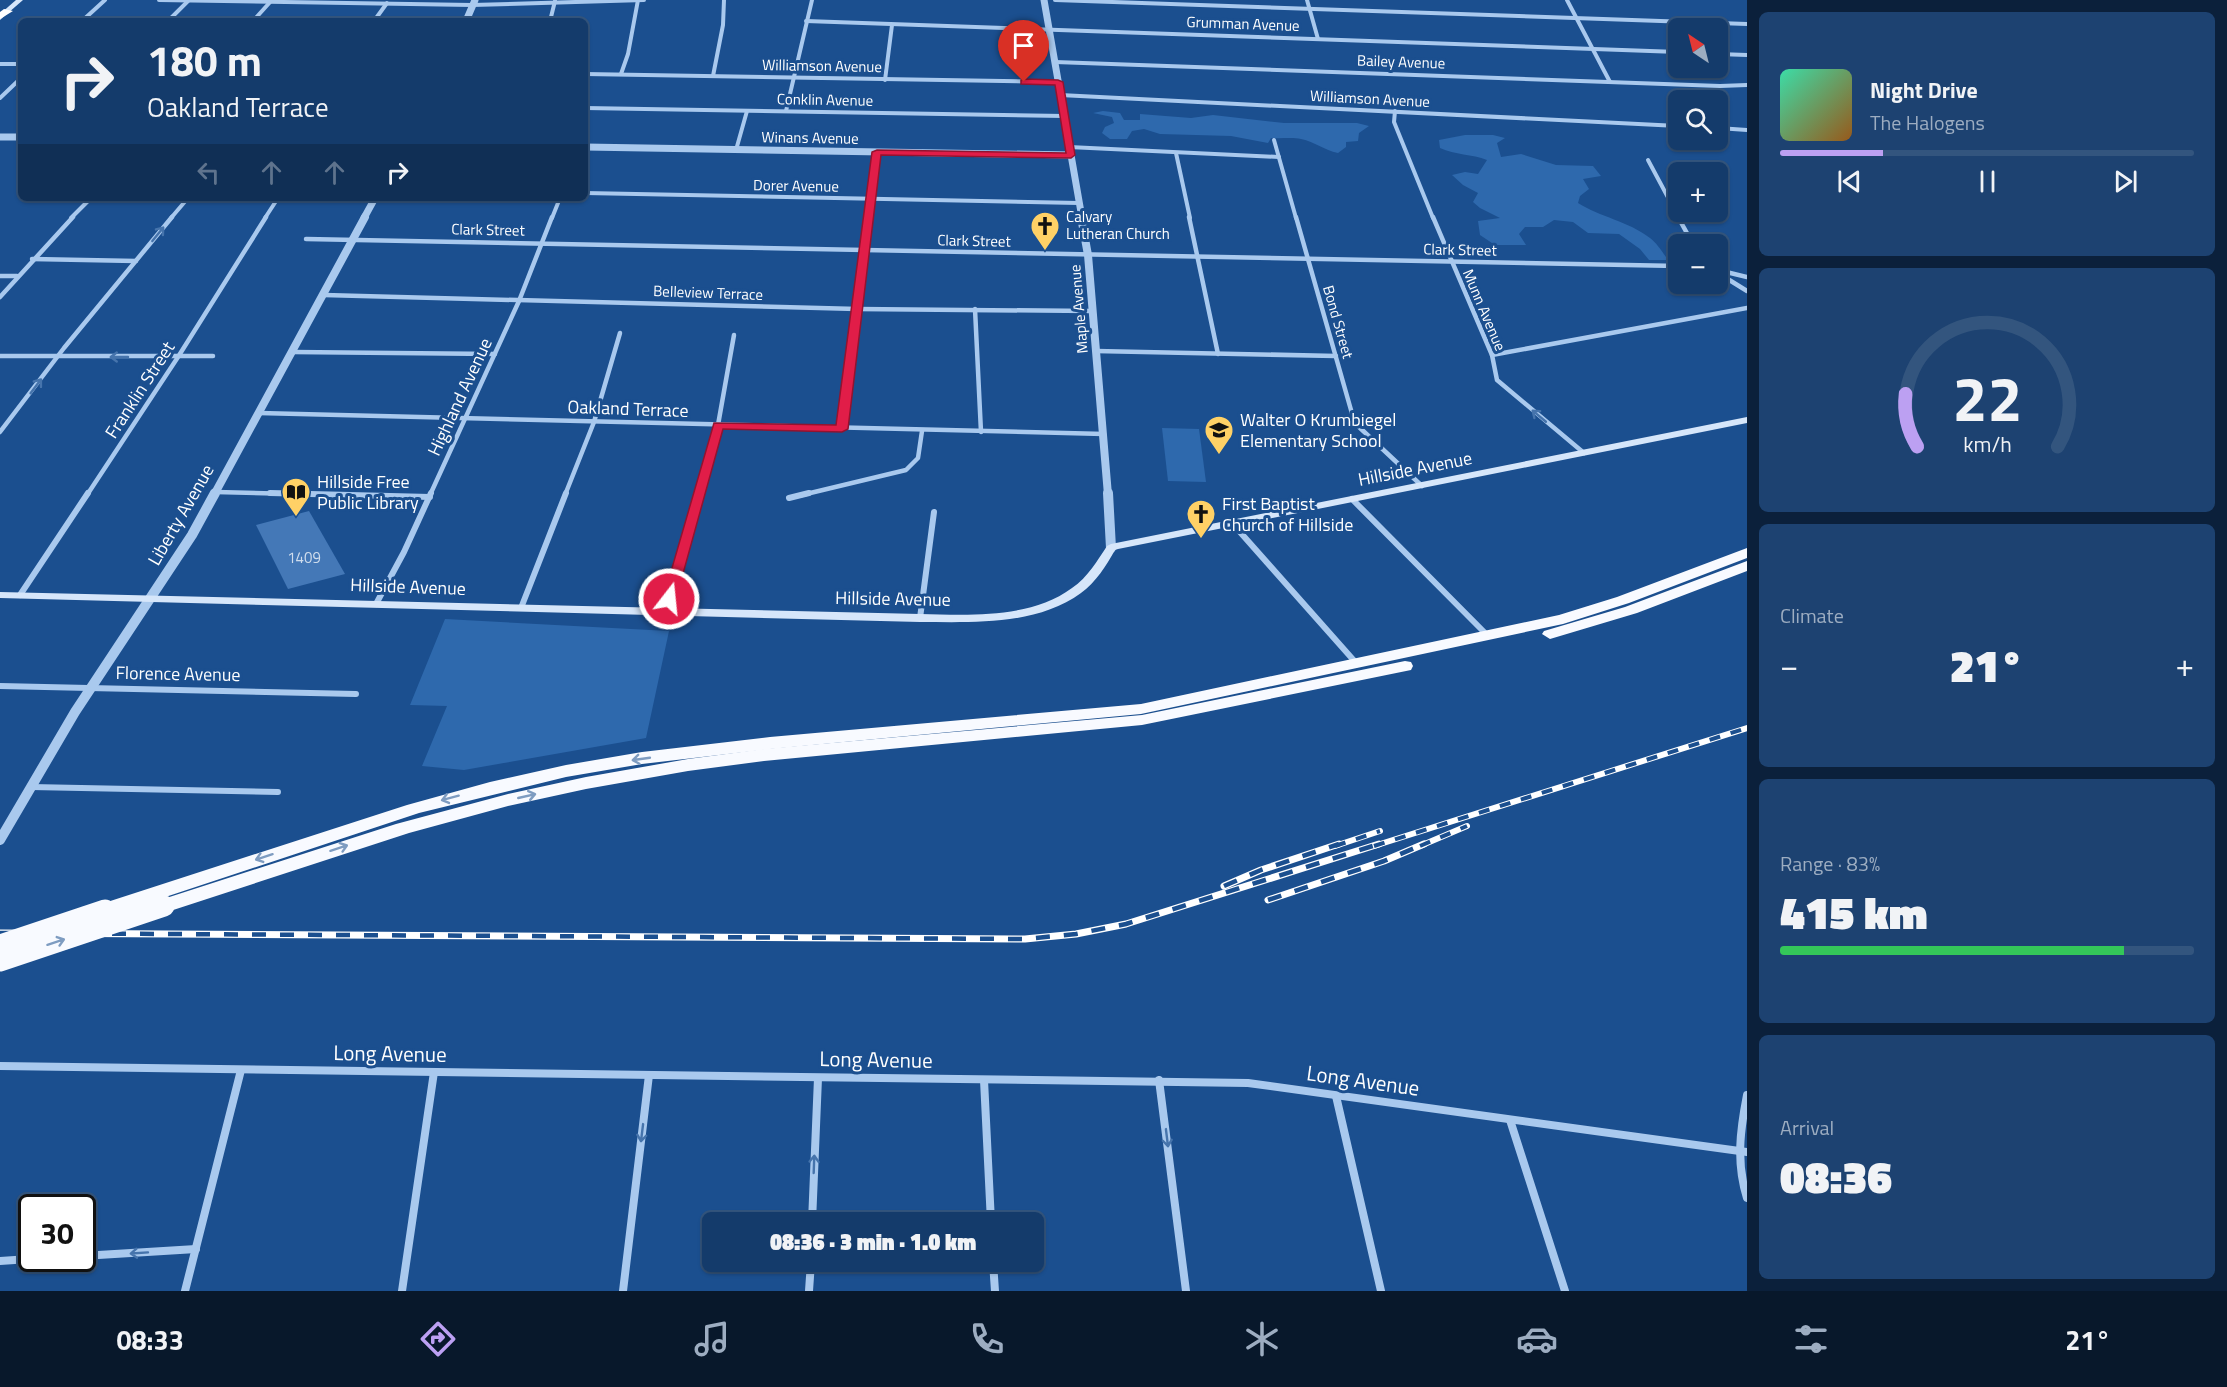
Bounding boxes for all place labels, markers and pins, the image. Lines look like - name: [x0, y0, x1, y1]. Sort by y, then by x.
- pin: [998, 20, 1049, 82]
- place label: Calvary Lutheran Church: [1066, 205, 1170, 245]
- church icon: Calvary Lutheran Church: [1029, 210, 1061, 252]
- place label: Walter O Krumbiegel Elementary School: [1240, 406, 1396, 454]
- school or university icon: Walter O Krumbiegel Elementary School: [1203, 414, 1235, 456]
- place label: Hillside Free Public Library: [317, 468, 419, 516]
- library icon: Hillside Free Public Library: [280, 476, 312, 518]
- place label: First Baptist Church of Hillside: [1222, 490, 1353, 538]
- church icon: First Baptist Church of Hillside: [1185, 498, 1217, 540]

